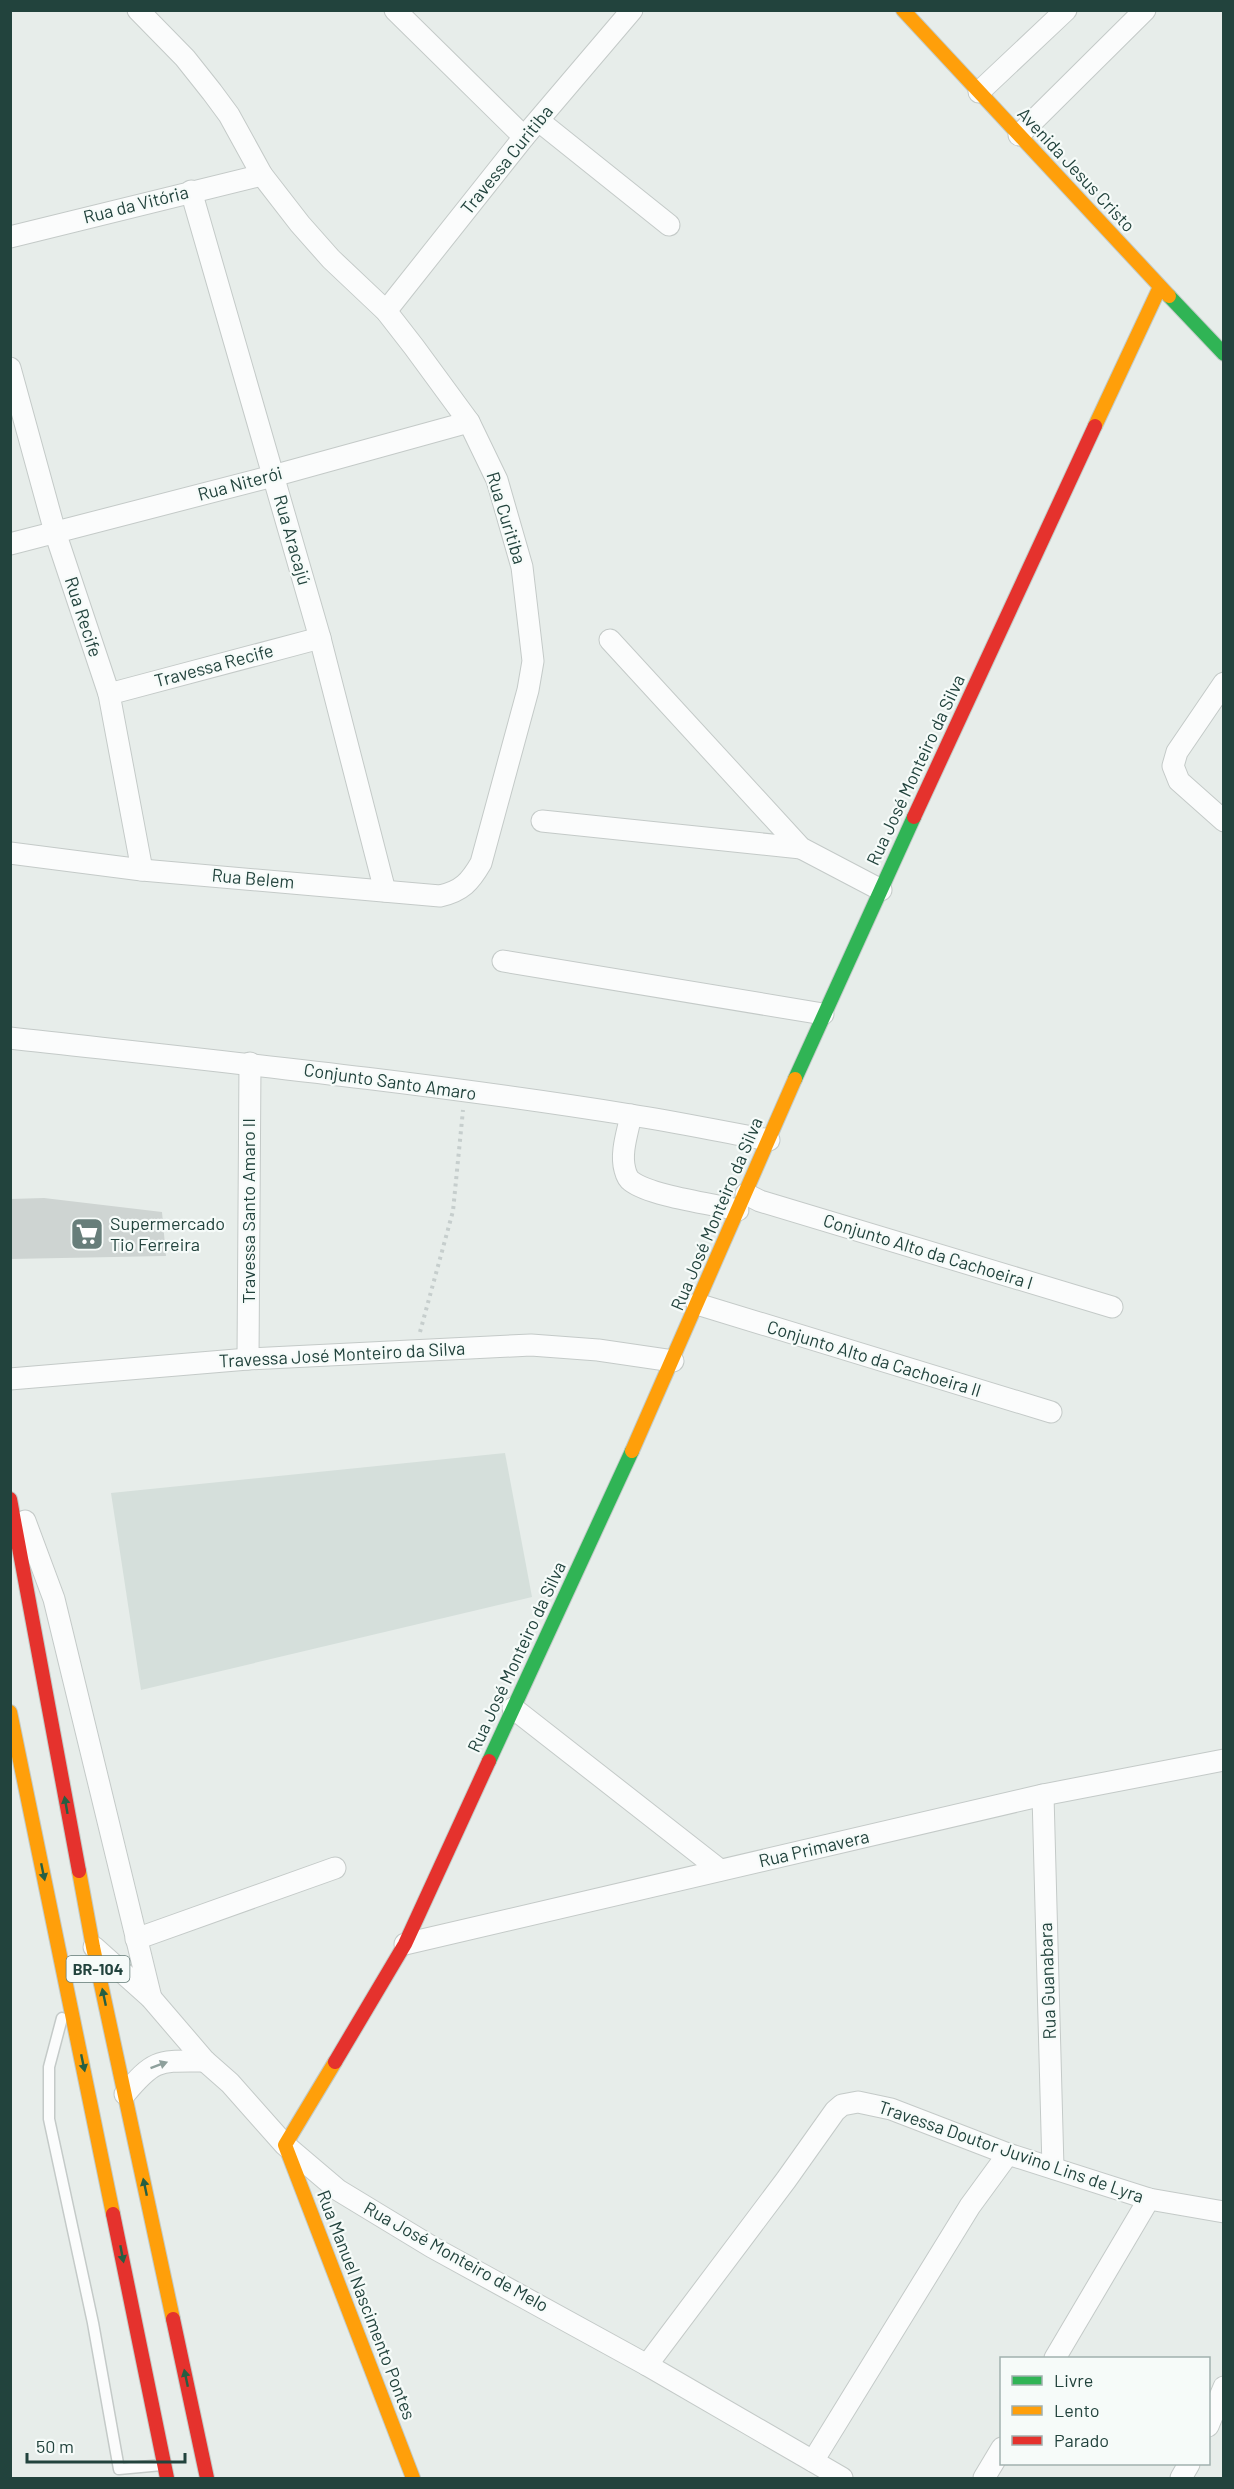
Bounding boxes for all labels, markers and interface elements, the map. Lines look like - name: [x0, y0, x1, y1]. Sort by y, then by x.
- street label: Travessa Curitiba: [455, 100, 557, 218]
- street label: Avenida Jesus Cristo: [1013, 102, 1140, 236]
- street label: Rua da Vitória: [81, 180, 191, 228]
- street label: Rua Niterói: [195, 461, 285, 505]
- street label: Rua Curitiba: [482, 469, 531, 567]
- street label: Rua Aracajú: [270, 492, 316, 587]
- street label: Rua Recife: [61, 574, 107, 660]
- street label: Travessa Recife: [152, 639, 276, 691]
- street label: Rua José Monteiro da Silva: [861, 671, 969, 868]
- street label: Rua Belem: [211, 863, 295, 893]
- street label: Conjunto Santo Amaro: [302, 1058, 478, 1104]
- street label: Rua José Monteiro da Silva: [665, 1114, 767, 1313]
- street label: Travessa Santo Amaro II: [237, 1118, 259, 1304]
- street label: Conjunto Alto da Cachoeira I: [821, 1209, 1036, 1293]
- place label: Supermercado Tio Ferreira: [110, 1212, 225, 1255]
- supermarket icon: Supermercado Tio Ferreira: [69, 1216, 105, 1252]
- street label: Conjunto Alto da Cachoeira II: [765, 1315, 984, 1401]
- street label: Travessa José Monteiro da Silva: [218, 1337, 466, 1371]
- street label: Rua José Monteiro da Silva: [462, 1558, 570, 1755]
- one-way arrow: [61, 1796, 70, 1815]
- street label: Rua Primavera: [756, 1825, 871, 1871]
- one-way arrow: [39, 1863, 49, 1882]
- street label: Rua Guanabara: [1034, 1922, 1060, 2040]
- road number: BR-104: [66, 1956, 130, 1982]
- one-way arrow: [99, 1987, 108, 2006]
- one-way arrow: [79, 2054, 88, 2073]
- one-way arrow: [150, 2059, 168, 2069]
- street label: Travessa Doutor Juvino Lins de Lyra: [876, 2095, 1147, 2207]
- one-way arrow: [140, 2178, 149, 2197]
- street label: Rua Manuel Nascimento Pontes: [313, 2187, 421, 2423]
- street label: Rua José Monteiro de Melo: [360, 2196, 553, 2316]
- one-way arrow: [118, 2245, 127, 2264]
- legend: [1000, 2357, 1210, 2465]
- one-way arrow: [180, 2369, 190, 2387]
- text: Livre: [1054, 2369, 1093, 2391]
- text: Lento: [1054, 2399, 1100, 2421]
- scale bar: [27, 2426, 184, 2464]
- text: Parado: [1054, 2429, 1109, 2451]
- text: 50 m: [36, 2435, 74, 2457]

